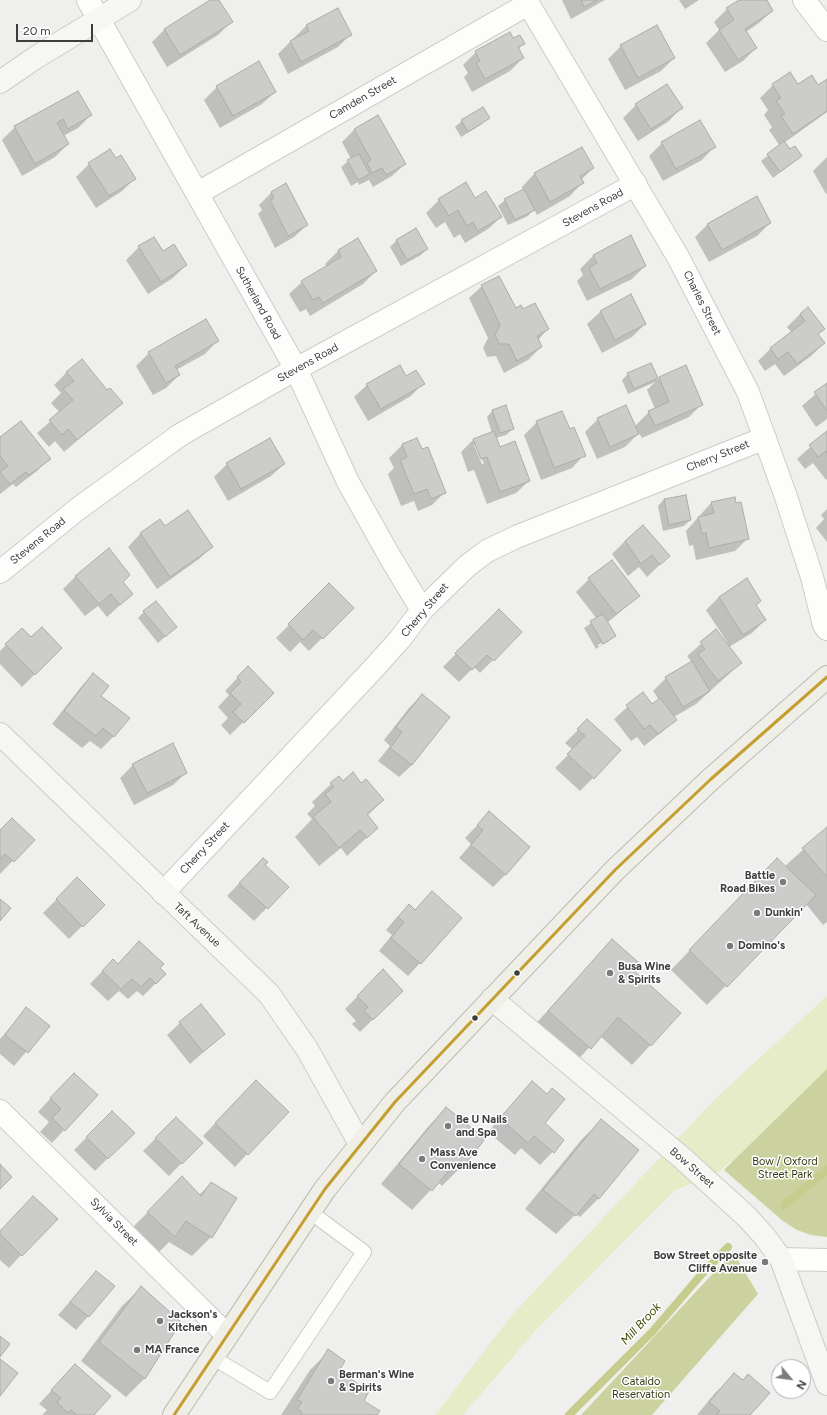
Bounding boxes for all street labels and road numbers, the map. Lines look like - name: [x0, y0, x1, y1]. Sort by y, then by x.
- street label: Camden Street: [327, 74, 399, 122]
- street label: Stevens Road: [560, 186, 626, 230]
- street label: Sutherland Road: [232, 264, 284, 342]
- street label: Charles Street: [680, 269, 724, 337]
- street label: Stevens Road: [275, 341, 341, 385]
- street label: Cherry Street: [685, 437, 751, 475]
- street label: Stevens Road: [8, 515, 68, 567]
- street label: Cherry Street: [398, 580, 452, 640]
- street label: Cherry Street: [177, 819, 233, 877]
- street label: Taft Avenue: [171, 900, 223, 950]
- street label: Bow Street: [667, 1145, 717, 1191]
- street label: Sylvia Street: [87, 1195, 141, 1249]

